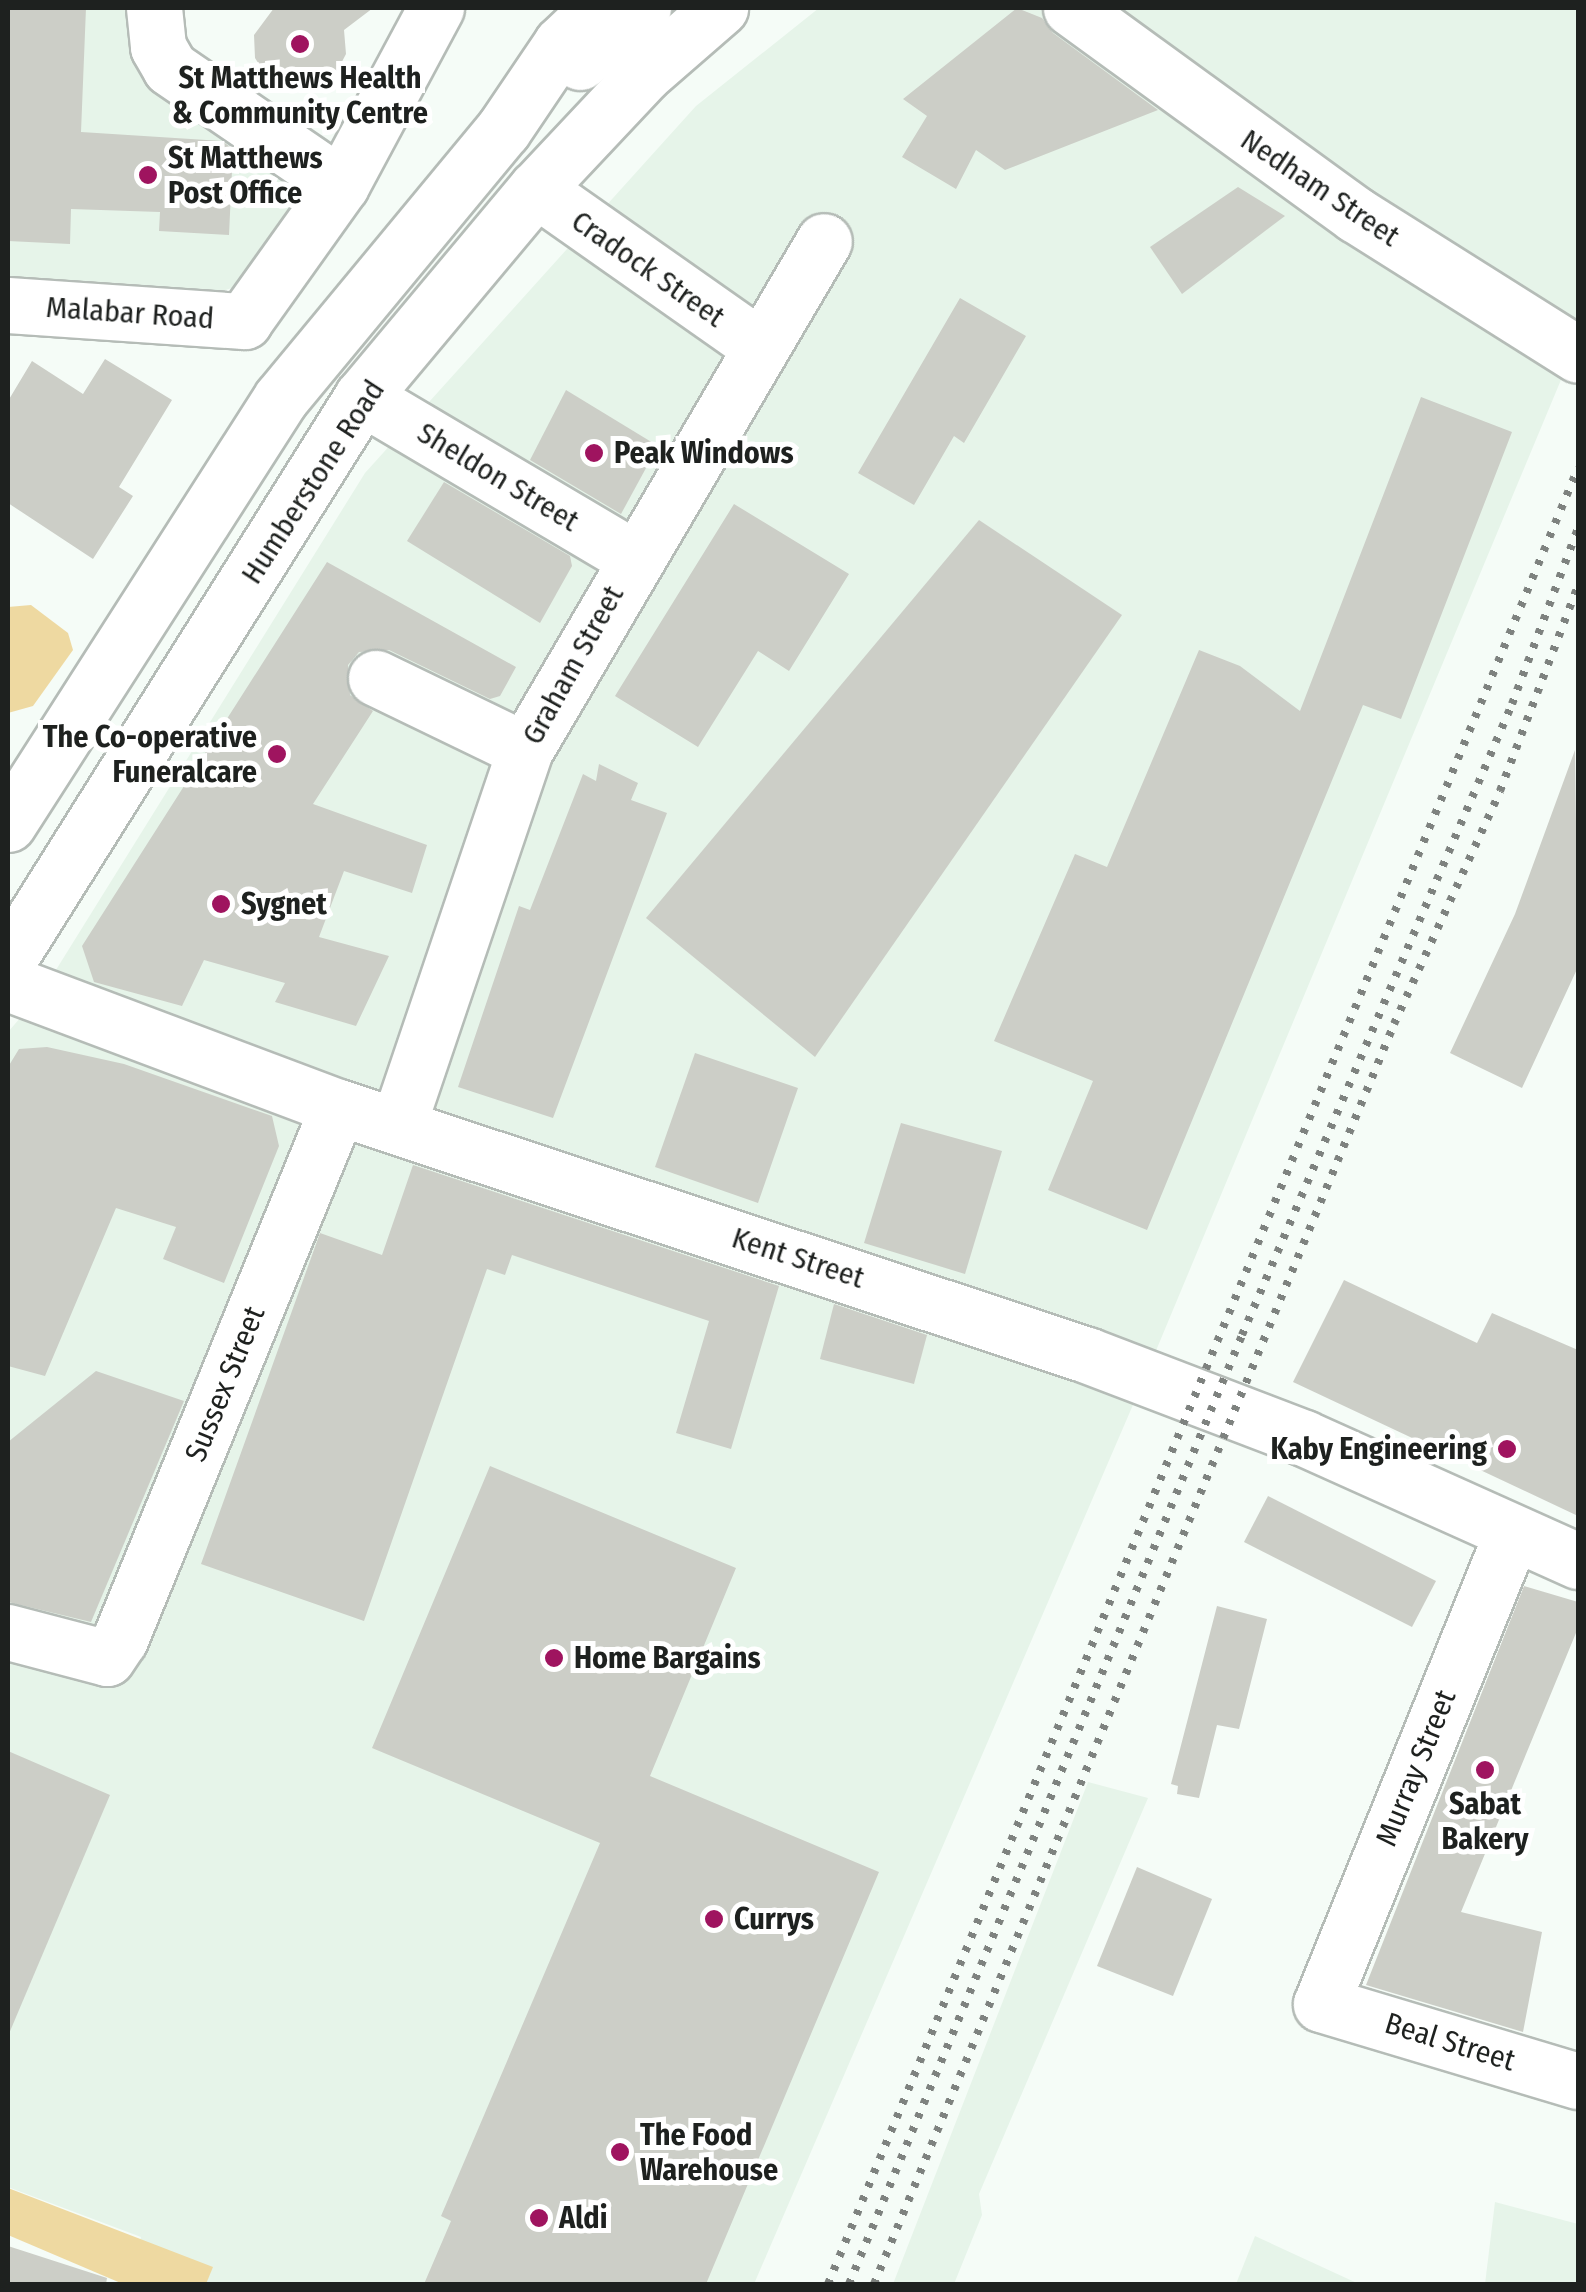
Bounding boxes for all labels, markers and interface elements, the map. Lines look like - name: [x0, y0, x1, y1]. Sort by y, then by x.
- marker: St Matthews Health & Community Centre: [289, 33, 311, 55]
- place label: St Matthews Health & Community Centre: [172, 60, 428, 130]
- street label: Nedham Street: [1234, 122, 1406, 254]
- place label: St Matthews Post Office: [168, 140, 323, 210]
- marker: St Matthews Post Office: [137, 164, 159, 186]
- street label: Cradock Street: [565, 203, 731, 335]
- street label: Malabar Road: [45, 289, 215, 337]
- street label: Humberstone Road: [234, 373, 392, 591]
- street label: Sheldon Street: [411, 415, 585, 539]
- place label: Peak Windows: [614, 435, 794, 471]
- marker: Peak Windows: [583, 442, 605, 464]
- street label: Graham Street: [515, 579, 631, 751]
- place label: The Co-operative Funeralcare: [43, 719, 257, 790]
- marker: The Co-operative Funeralcare: [266, 743, 288, 765]
- place label: Sygnet: [241, 886, 327, 922]
- marker: Sygnet: [210, 893, 232, 915]
- street label: Kent Street: [727, 1220, 869, 1296]
- street label: Sussex Street: [178, 1301, 272, 1467]
- place label: Kaby Engineering: [1271, 1431, 1487, 1467]
- marker: Kaby Engineering: [1496, 1438, 1518, 1460]
- place label: Home Bargains: [574, 1640, 761, 1676]
- marker: Home Bargains: [543, 1647, 565, 1669]
- street label: Murray Street: [1368, 1685, 1464, 1851]
- marker: Sabat Bakery: [1474, 1759, 1496, 1781]
- place label: Sabat Bakery: [1441, 1786, 1529, 1856]
- place label: Currys: [734, 1901, 814, 1937]
- marker: Currys: [703, 1908, 725, 1930]
- street label: Beal Street: [1381, 2005, 1519, 2079]
- place label: The Food Warehouse: [640, 2117, 778, 2188]
- marker: The Food Warehouse: [609, 2141, 631, 2163]
- place label: Aldi: [559, 2200, 607, 2236]
- marker: Aldi: [528, 2207, 550, 2229]

